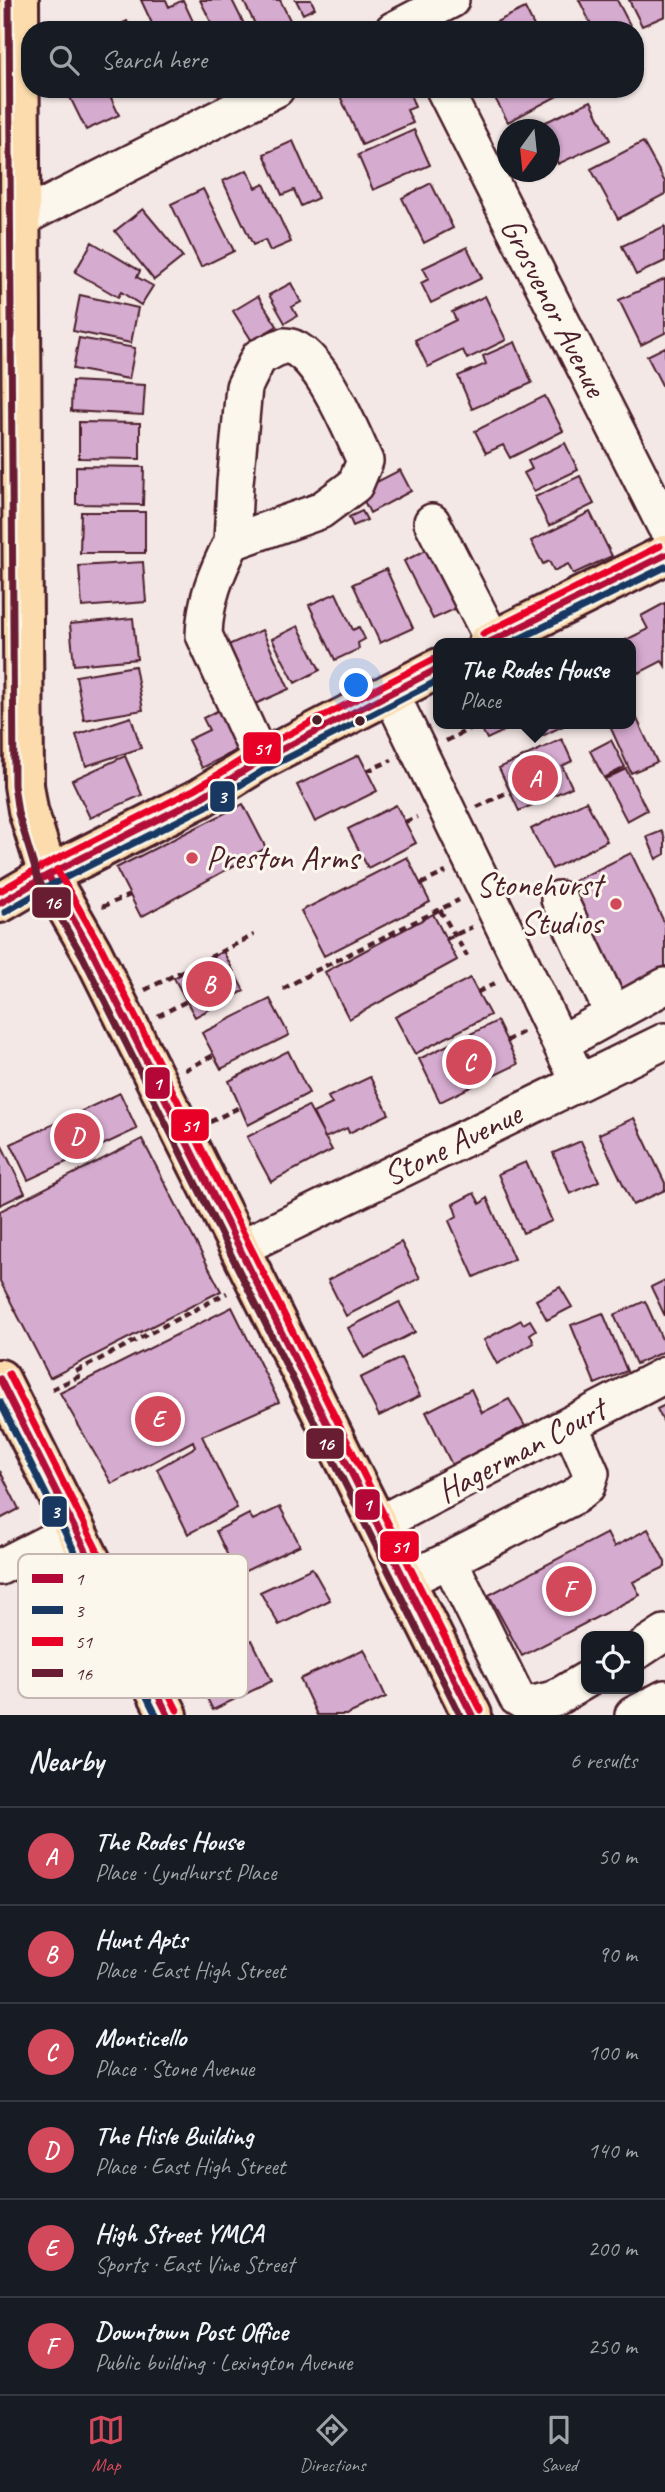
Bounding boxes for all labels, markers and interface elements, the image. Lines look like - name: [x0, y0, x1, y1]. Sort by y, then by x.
- search box: [21, 21, 644, 98]
- icon: search: [45, 41, 83, 79]
- text: Search here: [101, 43, 207, 76]
- north arrow: [497, 119, 560, 182]
- street label: Grosvenor Avenue: [491, 211, 618, 405]
- popup: [433, 638, 636, 729]
- text: The Rodes House: [460, 653, 609, 686]
- your location: [339, 668, 373, 702]
- text: Place: [460, 686, 501, 715]
- unlabelled marker: [310, 713, 324, 727]
- unlabelled marker: [353, 714, 367, 728]
- line badge: 51: [242, 731, 282, 765]
- text: 51: [254, 737, 273, 761]
- pin: A: [512, 752, 558, 804]
- line badge: 3: [209, 780, 236, 813]
- text: 3: [218, 785, 229, 809]
- place label: Preston Arms: [206, 837, 362, 879]
- marker: Preston Arms: [184, 850, 200, 866]
- place label: Stonehurst Studios: [476, 864, 606, 944]
- line badge: 16: [31, 886, 72, 919]
- text: 16: [43, 891, 63, 915]
- marker: Stonehurst Studios: [608, 896, 624, 912]
- pin: B: [186, 958, 232, 1010]
- pin: C: [446, 1036, 492, 1088]
- line badge: 1: [144, 1066, 171, 1100]
- text: 1: [153, 1072, 164, 1096]
- street label: Stone Avenue: [376, 1092, 530, 1195]
- line badge: 51: [170, 1108, 210, 1142]
- pin: D: [54, 1110, 100, 1162]
- text: 51: [182, 1114, 201, 1138]
- street label: Hagerman Court: [430, 1386, 616, 1512]
- pin: E: [135, 1393, 181, 1445]
- line badge: 16: [305, 1427, 345, 1460]
- text: 16: [316, 1432, 336, 1456]
- line badge: 1: [354, 1488, 381, 1521]
- text: 1: [363, 1493, 374, 1517]
- line badge: 3: [41, 1495, 68, 1528]
- text: 3: [51, 1500, 62, 1524]
- line badge: 51: [379, 1530, 420, 1563]
- text: 51: [392, 1535, 411, 1559]
- legend: [18, 1554, 248, 1698]
- pin: F: [546, 1563, 592, 1615]
- text: 1: [75, 1567, 85, 1591]
- text: 3: [75, 1599, 85, 1623]
- text: 51: [75, 1630, 94, 1654]
- map controls: [581, 1631, 644, 1694]
- button: locate: [581, 1631, 644, 1694]
- text: 16: [75, 1662, 94, 1686]
- text: Nearby: [28, 1742, 104, 1780]
- text: 6 results: [570, 1746, 637, 1775]
- text: The Rodes House: [95, 1825, 243, 1858]
- text: A: [45, 1842, 57, 1871]
- text: 50 m: [598, 1842, 637, 1871]
- text: Place · Lyndhurst Place: [95, 1858, 277, 1887]
- text: Hunt Apts: [95, 1923, 187, 1956]
- text: B: [45, 1940, 57, 1969]
- text: 90 m: [598, 1940, 637, 1969]
- text: Place · East High Street: [95, 1956, 285, 1985]
- text: Monticello: [95, 2021, 186, 2054]
- text: C: [46, 2038, 56, 2067]
- text: 100 m: [588, 2038, 637, 2067]
- text: Place · Stone Avenue: [95, 2054, 254, 2083]
- text: The Hisle Building: [95, 2119, 253, 2152]
- text: D: [44, 2136, 58, 2165]
- text: 140 m: [588, 2136, 637, 2165]
- text: Place · East High Street: [95, 2152, 285, 2181]
- text: High Street YMCA: [95, 2217, 263, 2250]
- text: E: [45, 2234, 57, 2263]
- text: 200 m: [588, 2234, 637, 2263]
- text: Sports · East Vine Street: [95, 2250, 294, 2279]
- text: Downtown Post Office: [95, 2315, 288, 2348]
- text: F: [46, 2332, 56, 2361]
- text: 250 m: [588, 2332, 637, 2361]
- text: Public building · Lexington Avenue: [95, 2348, 352, 2377]
- tab: Map: [87, 2411, 125, 2477]
- tab: Directions: [299, 2411, 366, 2477]
- tab: Saved: [540, 2411, 578, 2477]

